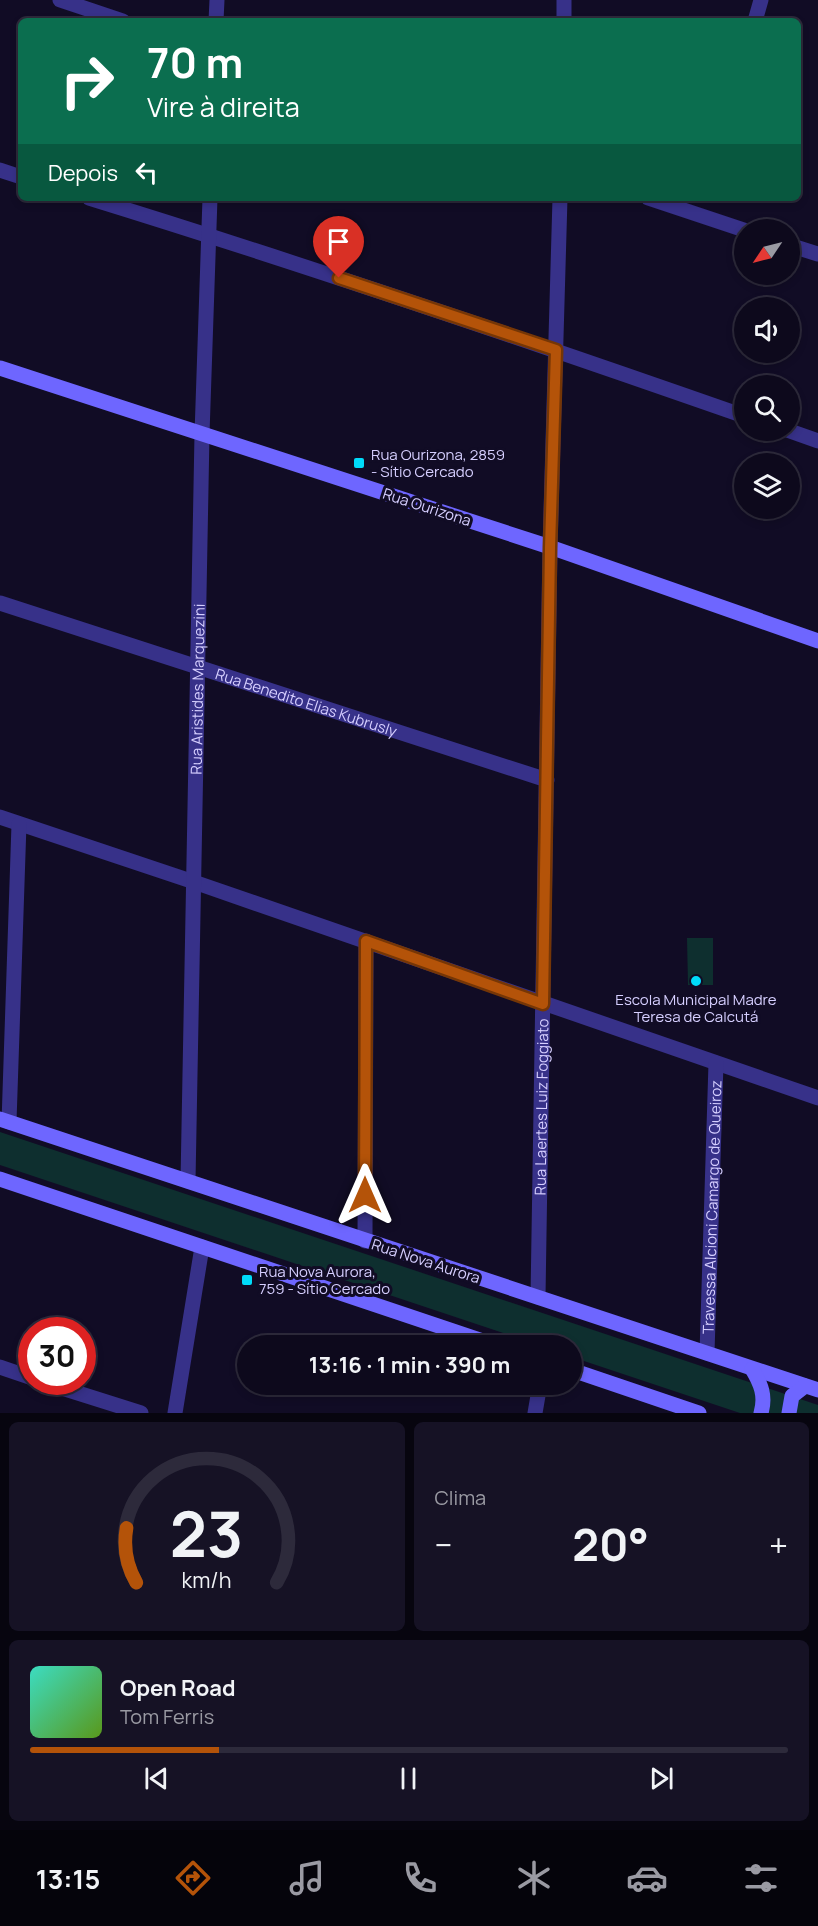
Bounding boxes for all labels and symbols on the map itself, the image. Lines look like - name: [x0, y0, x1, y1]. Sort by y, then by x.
- pin: [313, 216, 364, 278]
- north arrow: [734, 219, 800, 285]
- place label: Rua Ourizona, 2859 - Sítio Cercado: [371, 444, 505, 482]
- marker: Rua Ourizona, 2859 - Sítio Cercado: [352, 456, 366, 470]
- street label: Rua Ourizona: [380, 483, 474, 531]
- street label: Rua Aristides Marquezini: [185, 603, 209, 775]
- street label: Rua Benedito Elias Kubrusly: [213, 663, 400, 741]
- marker: Escola Municipal Madre Teresa de Calcutá: [689, 974, 703, 988]
- place label: Escola Municipal Madre Teresa de Calcutá: [615, 989, 777, 1027]
- street label: Rua Laertes Luiz Foggiato: [529, 1018, 553, 1196]
- street label: Travessa Alcioni Camargo de Queiroz: [697, 1080, 726, 1334]
- position arrow: [333, 1163, 397, 1227]
- street label: Rua Nova Aurora: [369, 1234, 483, 1288]
- place label: Rua Nova Aurora, 759 - Sítio Cercado: [259, 1261, 390, 1299]
- marker: Rua Nova Aurora, 759 - Sítio Cercado: [240, 1273, 254, 1287]
- speed limit sign: 30: [18, 1317, 96, 1395]

